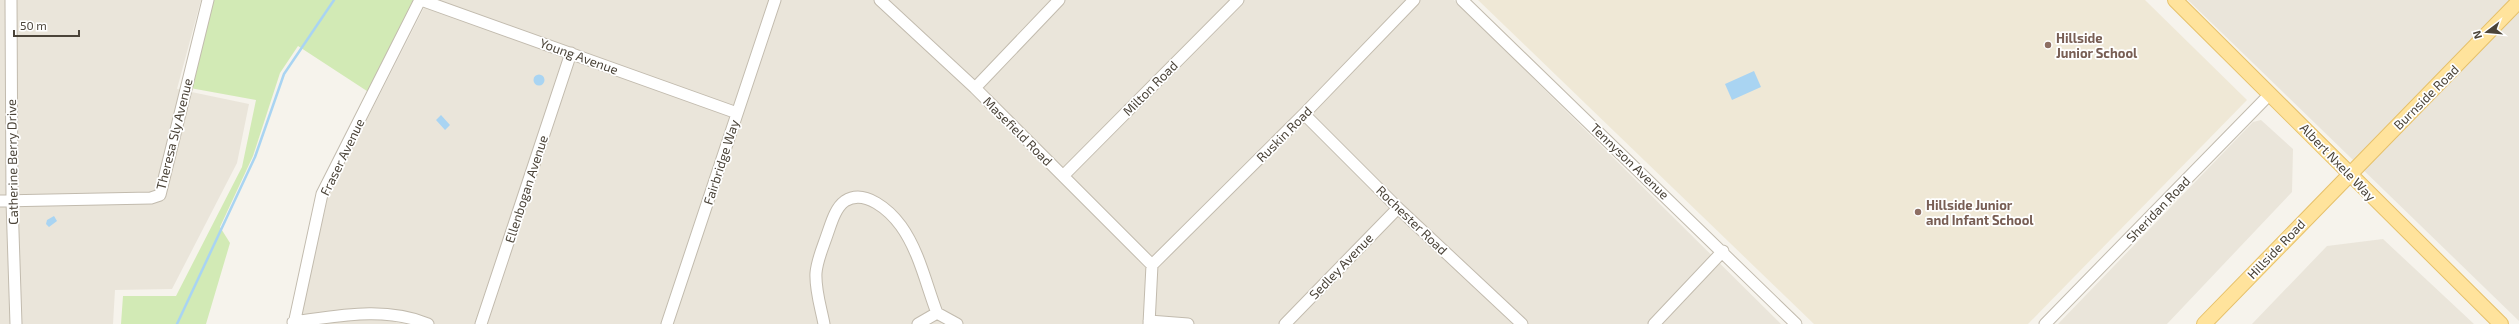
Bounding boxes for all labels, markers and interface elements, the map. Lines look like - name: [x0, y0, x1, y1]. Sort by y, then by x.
- scale bar: [14, 12, 79, 38]
- north arrow: [2467, 12, 2507, 52]
- text: 50 m: [20, 18, 47, 32]
- text: N: [2470, 29, 2484, 41]
- place label: Hillside Junior School: [2056, 30, 2138, 61]
- street label: Young Avenue: [538, 34, 620, 78]
- marker: Hillside Junior School: [2043, 40, 2053, 50]
- street label: Milton Road: [1119, 57, 1181, 119]
- street label: Burnside Road: [2390, 61, 2462, 133]
- street label: Theresa Sly Avenue: [152, 77, 196, 191]
- street label: Masefield Road: [980, 93, 1056, 169]
- street label: Catherine Berry Drive: [3, 99, 21, 225]
- street label: Ruskin Road: [1253, 103, 1315, 165]
- street label: Fraser Avenue: [316, 116, 368, 198]
- street label: Fairbridge Way: [700, 117, 742, 207]
- street label: Tennyson Avenue: [1587, 120, 1673, 202]
- street label: Albert Nxele Way: [2297, 120, 2379, 204]
- street label: Ellenbogan Avenue: [501, 133, 551, 245]
- street label: Sheridan Road: [2123, 173, 2193, 245]
- street label: Rochester Road: [1373, 182, 1451, 258]
- place label: Hillside Junior and Infant School: [1926, 197, 2034, 228]
- marker: Hillside Junior and Infant School: [1913, 207, 1923, 217]
- street label: Hillside Road: [2244, 216, 2308, 282]
- street label: Sedley Avenue: [1306, 230, 1376, 302]

